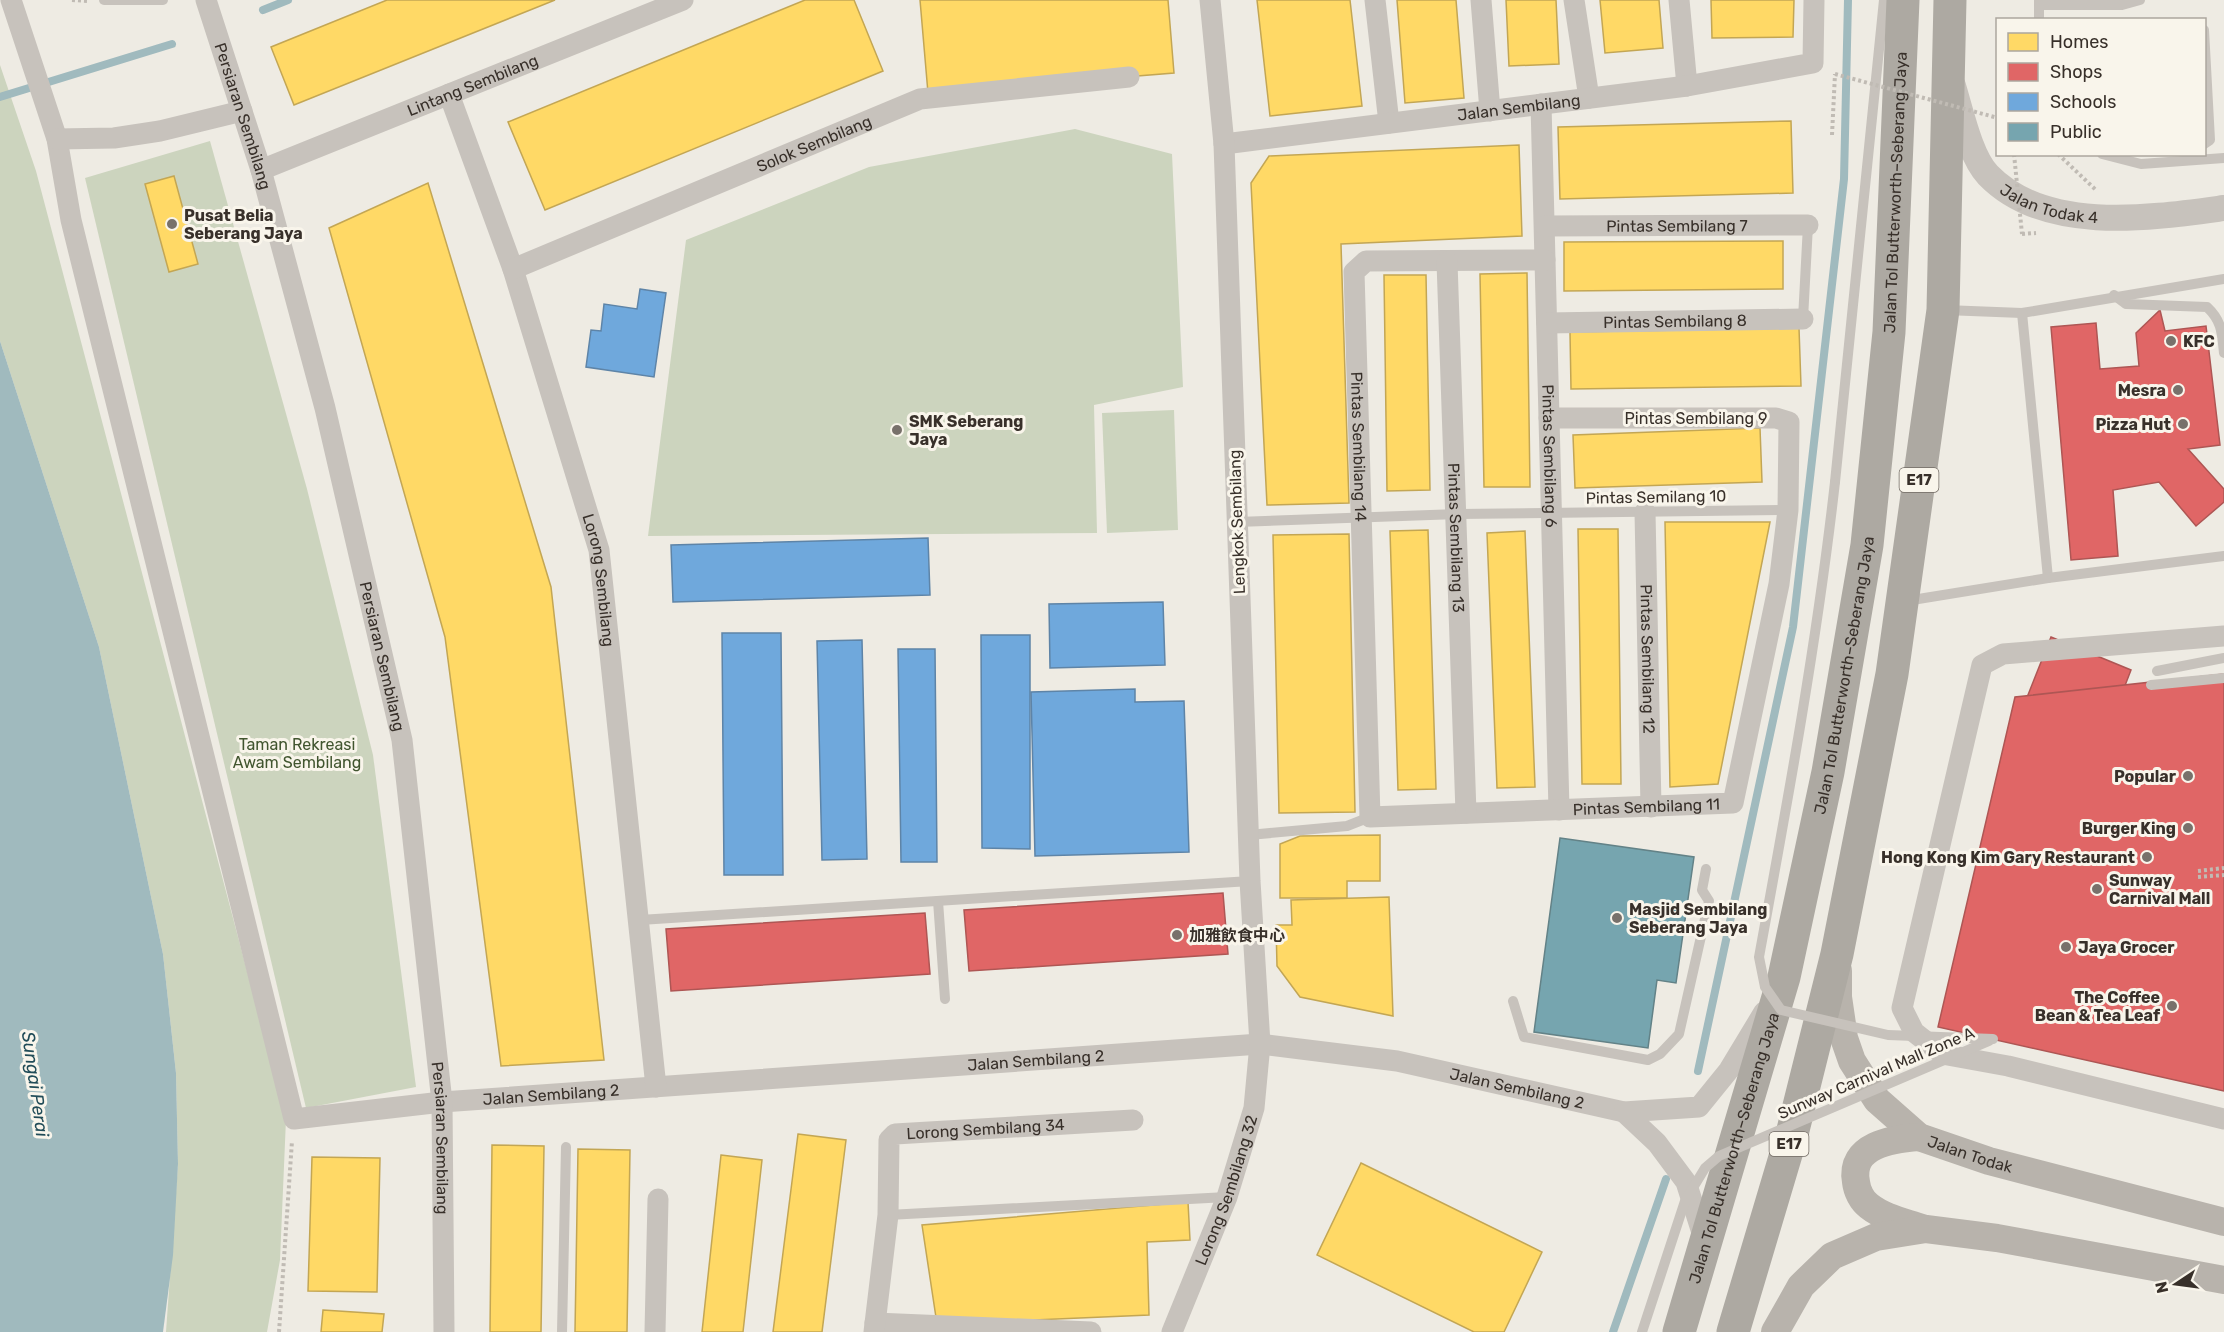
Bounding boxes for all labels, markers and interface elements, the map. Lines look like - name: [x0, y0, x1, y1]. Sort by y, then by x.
- legend: [1996, 18, 2206, 156]
- text: Homes: [2050, 31, 2108, 53]
- street label: Persiaran Sembilang: [211, 40, 275, 192]
- street label: Lintang Sembilang: [404, 50, 541, 120]
- street label: Jalan Tol Butterworth–Seberang Jaya: [1879, 51, 1910, 334]
- text: Shops: [2050, 61, 2102, 83]
- street label: Jalan Sembilang: [1456, 90, 1581, 124]
- text: Schools: [2050, 91, 2116, 113]
- street label: Solok Sembilang: [753, 111, 874, 176]
- text: Public: [2050, 121, 2102, 143]
- street label: Jalan Todak 4: [1996, 180, 2099, 227]
- place label: Pusat Belia Seberang Jaya: [184, 206, 303, 243]
- street label: Pintas Sembilang 7: [1606, 216, 1748, 235]
- marker: Pusat Belia Seberang Jaya: [165, 217, 179, 231]
- street label: Pintas Sembilang 8: [1603, 310, 1747, 332]
- place label: KFC: [2183, 332, 2215, 351]
- marker: KFC: [2164, 334, 2178, 348]
- street label: Pintas Sembilang 14: [1347, 371, 1371, 522]
- place label: Mesra: [2118, 381, 2166, 400]
- marker: Mesra: [2171, 383, 2185, 397]
- street label: Pintas Sembilang 6: [1539, 384, 1561, 528]
- street label: Pintas Sembilang 9: [1625, 409, 1767, 428]
- place label: SMK Seberang Jaya: [909, 412, 1024, 449]
- place label: Pizza Hut: [2095, 415, 2172, 434]
- marker: Pizza Hut: [2176, 417, 2190, 431]
- marker: SMK Seberang Jaya: [890, 423, 904, 437]
- street label: Lengkok Sembilang: [1225, 449, 1249, 595]
- street label: Pintas Sembilang 13: [1444, 463, 1469, 613]
- road number: E17: [1900, 468, 1938, 492]
- street label: Pintas Semilang 10: [1585, 486, 1727, 508]
- street label: Lorong Sembilang: [579, 511, 619, 648]
- street label: Jalan Tol Butterworth–Seberang Jaya: [1810, 535, 1877, 816]
- street label: Persiaran Sembilang: [356, 580, 409, 733]
- street label: Pintas Sembilang 12: [1637, 584, 1659, 734]
- park label: Taman Rekreasi Awam Sembilang: [233, 735, 361, 772]
- place label: Popular: [2114, 767, 2177, 786]
- marker: Popular: [2181, 769, 2195, 783]
- street label: Pintas Sembilang 11: [1572, 794, 1720, 819]
- place label: Burger King: [2082, 819, 2176, 838]
- marker: Burger King: [2181, 821, 2195, 835]
- place label: Hong Kong Kim Gary Restaurant: [1881, 848, 2136, 867]
- marker: Hong Kong Kim Gary Restaurant: [2140, 850, 2154, 864]
- place label: Sunway Carnival Mall: [2109, 871, 2210, 908]
- marker: Sunway Carnival Mall: [2090, 882, 2104, 896]
- place label: Masjid Sembilang Seberang Jaya: [1629, 900, 1767, 937]
- marker: Masjid Sembilang Seberang Jaya: [1610, 911, 1624, 925]
- place label: 加雅飲食中心: [1189, 926, 1285, 945]
- marker: 加雅飲食中心: [1170, 928, 1184, 942]
- place label: Jaya Grocer: [2078, 938, 2175, 957]
- marker: Jaya Grocer: [2059, 940, 2073, 954]
- place label: The Coffee Bean & Tea Leaf: [2035, 988, 2161, 1025]
- marker: The Coffee Bean & Tea Leaf: [2165, 999, 2179, 1013]
- street label: Jalan Tol Butterworth–Seberang Jaya: [1684, 1010, 1783, 1286]
- street label: Sunway Carnival Mall Zone A: [1775, 1023, 1977, 1123]
- water label: Sungai Perai: [17, 1030, 53, 1139]
- street label: Jalan Sembilang 2: [967, 1046, 1105, 1074]
- street label: Persiaran Sembilang: [428, 1061, 452, 1214]
- street label: Jalan Sembilang 2: [1448, 1064, 1586, 1112]
- street label: Jalan Sembilang 2: [482, 1080, 620, 1109]
- street label: Lorong Sembilang 32: [1191, 1113, 1261, 1268]
- street label: Lorong Sembilang 34: [906, 1115, 1065, 1143]
- street label: Jalan Todak: [1925, 1131, 2015, 1176]
- road number: E17: [1770, 1132, 1808, 1156]
- north arrow: [2146, 1254, 2206, 1314]
- text: N: [2151, 1280, 2172, 1295]

